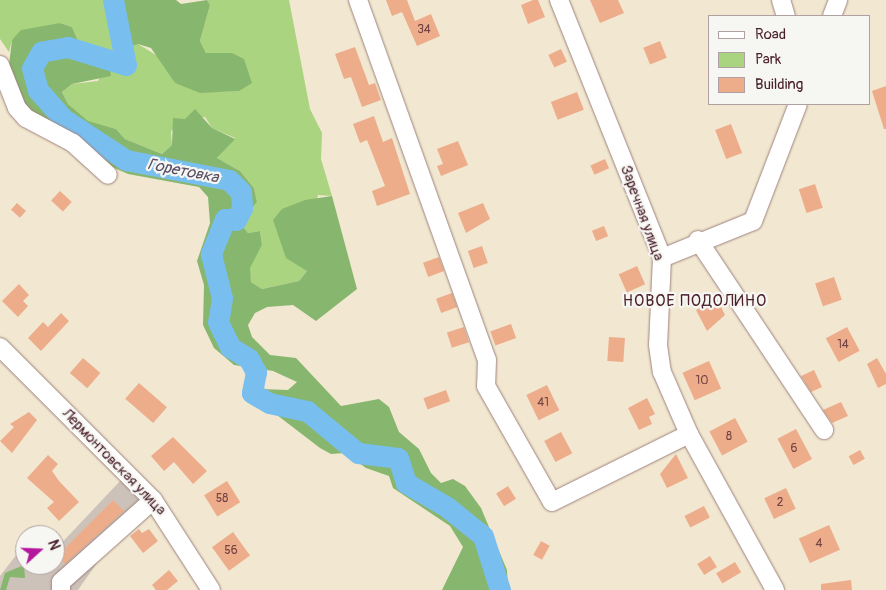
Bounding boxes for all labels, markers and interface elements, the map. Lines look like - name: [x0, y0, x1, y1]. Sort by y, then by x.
- legend: [708, 15, 871, 105]
- house number: 34: [417, 23, 431, 37]
- text: Road: [755, 25, 786, 44]
- text: Park: [755, 50, 781, 69]
- text: Building: [755, 75, 803, 94]
- water label: Горетовка: [146, 155, 220, 187]
- street label: Заречная улица: [616, 163, 668, 263]
- district label: НОВОЕ ПОДОЛИНО: [621, 291, 769, 311]
- house number: 14: [837, 338, 849, 352]
- house number: 10: [696, 374, 708, 388]
- house number: 41: [537, 396, 549, 410]
- street label: Лермонтовская улица: [58, 405, 170, 519]
- house number: 8: [726, 430, 732, 444]
- house number: 6: [791, 442, 797, 456]
- house number: 58: [216, 492, 228, 506]
- house number: 2: [777, 496, 783, 510]
- north arrow: [15, 525, 65, 575]
- house number: 4: [816, 537, 822, 551]
- text: N: [44, 538, 63, 552]
- house number: 56: [224, 544, 238, 558]

